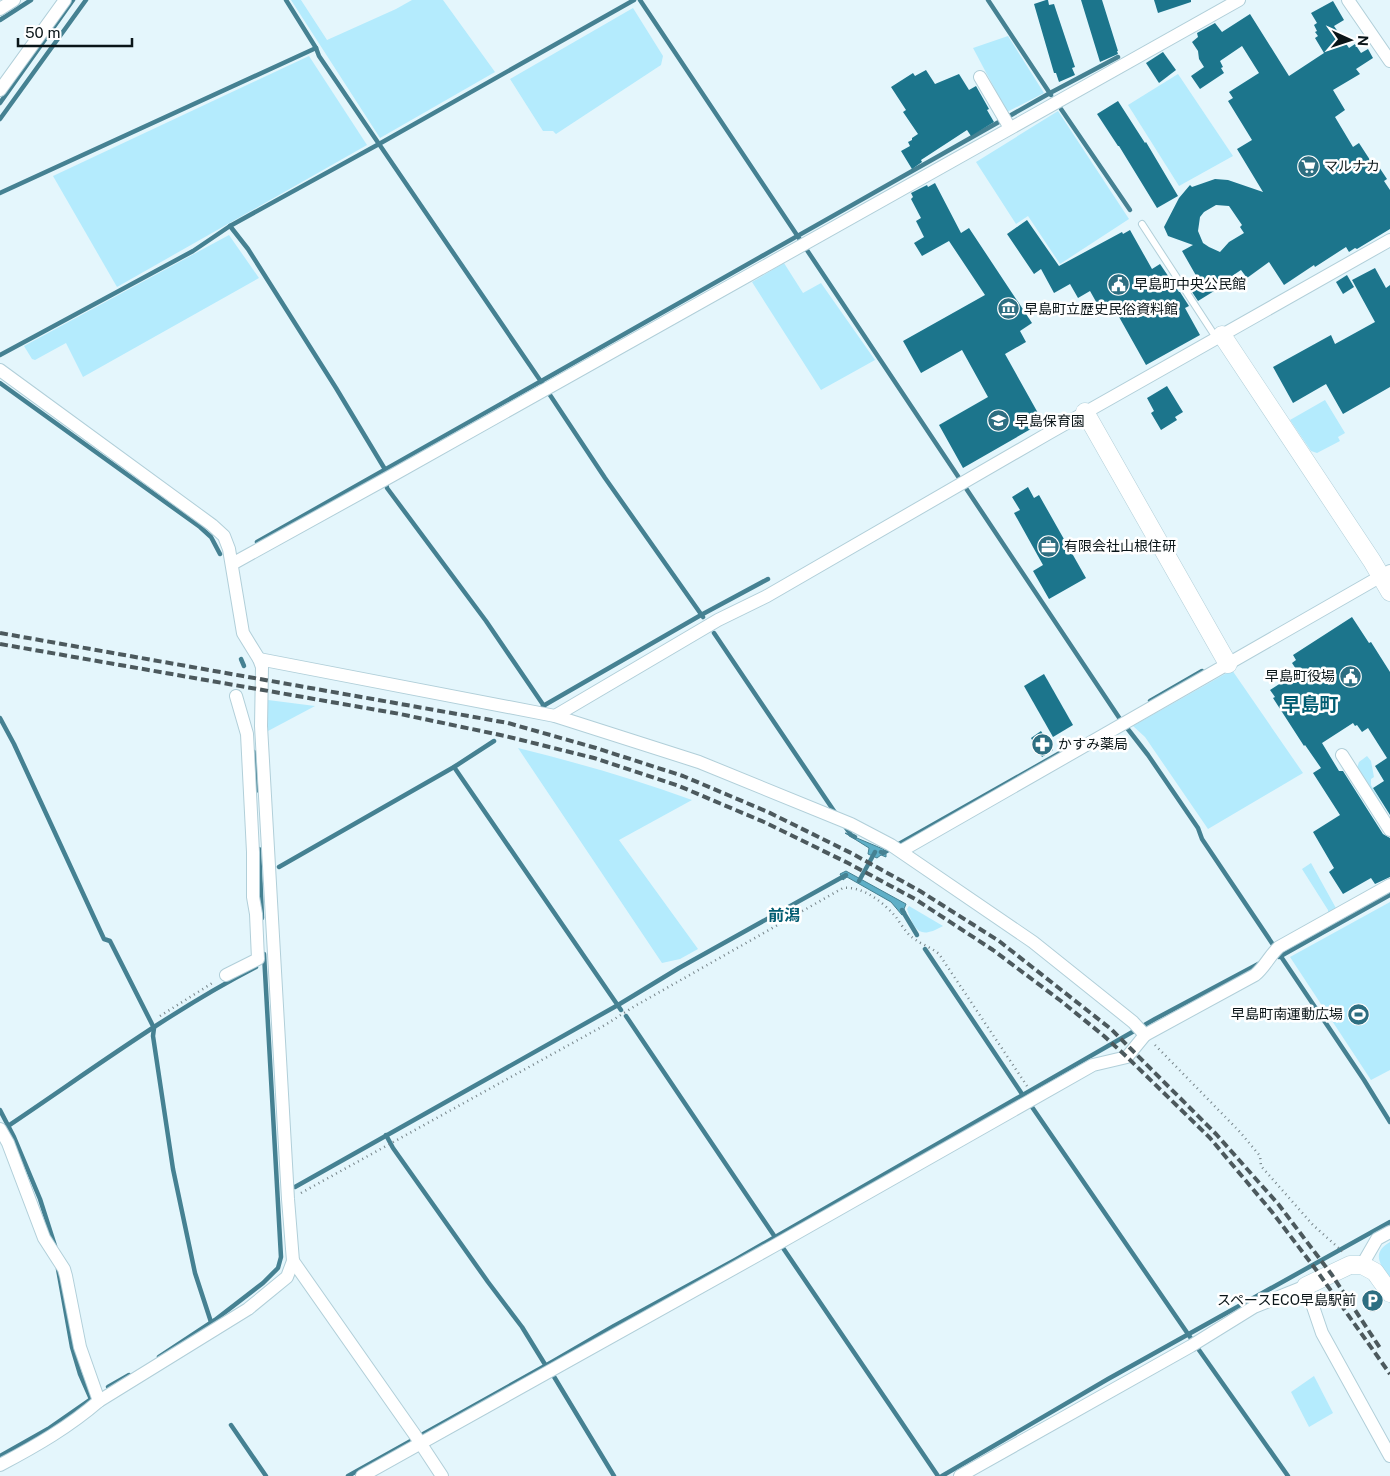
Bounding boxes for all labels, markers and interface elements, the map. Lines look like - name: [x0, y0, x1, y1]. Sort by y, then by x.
- scale bar: [18, 15, 131, 47]
- north arrow: [1325, 15, 1375, 65]
- text: 50 m: [25, 24, 60, 41]
- text: N: [1355, 35, 1371, 47]
- supermarket icon: マルナカ: [1296, 154, 1320, 178]
- place label: マルナカ: [1324, 158, 1380, 174]
- public building icon: 早島町中央公民館: [1106, 272, 1130, 296]
- place label: 早島町中央公民館: [1134, 276, 1246, 292]
- museum icon: 早島町立歴史民俗資料館: [996, 297, 1020, 321]
- place label: 早島町立歴史民俗資料館: [1024, 301, 1178, 317]
- school or university icon: 早島保育園: [987, 409, 1011, 433]
- place label: 早島保育園: [1015, 413, 1085, 429]
- office icon: 有限会社山根住研: [1036, 534, 1060, 558]
- place label: 有限会社山根住研: [1064, 538, 1176, 554]
- public building icon: 早島町役場: [1339, 664, 1363, 688]
- place label: 早島町役場: [1265, 668, 1335, 684]
- district label: 早島町: [1281, 693, 1339, 715]
- pharmacy icon: かすみ薬局: [1030, 732, 1054, 756]
- place label: かすみ薬局: [1058, 736, 1128, 752]
- district label: 前潟: [768, 906, 800, 925]
- sports icon: 早島町南運動広場: [1347, 1002, 1371, 1026]
- place label: 早島町南運動広場: [1231, 1006, 1343, 1022]
- parking icon: スペースECO早島駅前: [1360, 1288, 1384, 1312]
- place label: スペースECO早島駅前: [1217, 1292, 1356, 1308]

